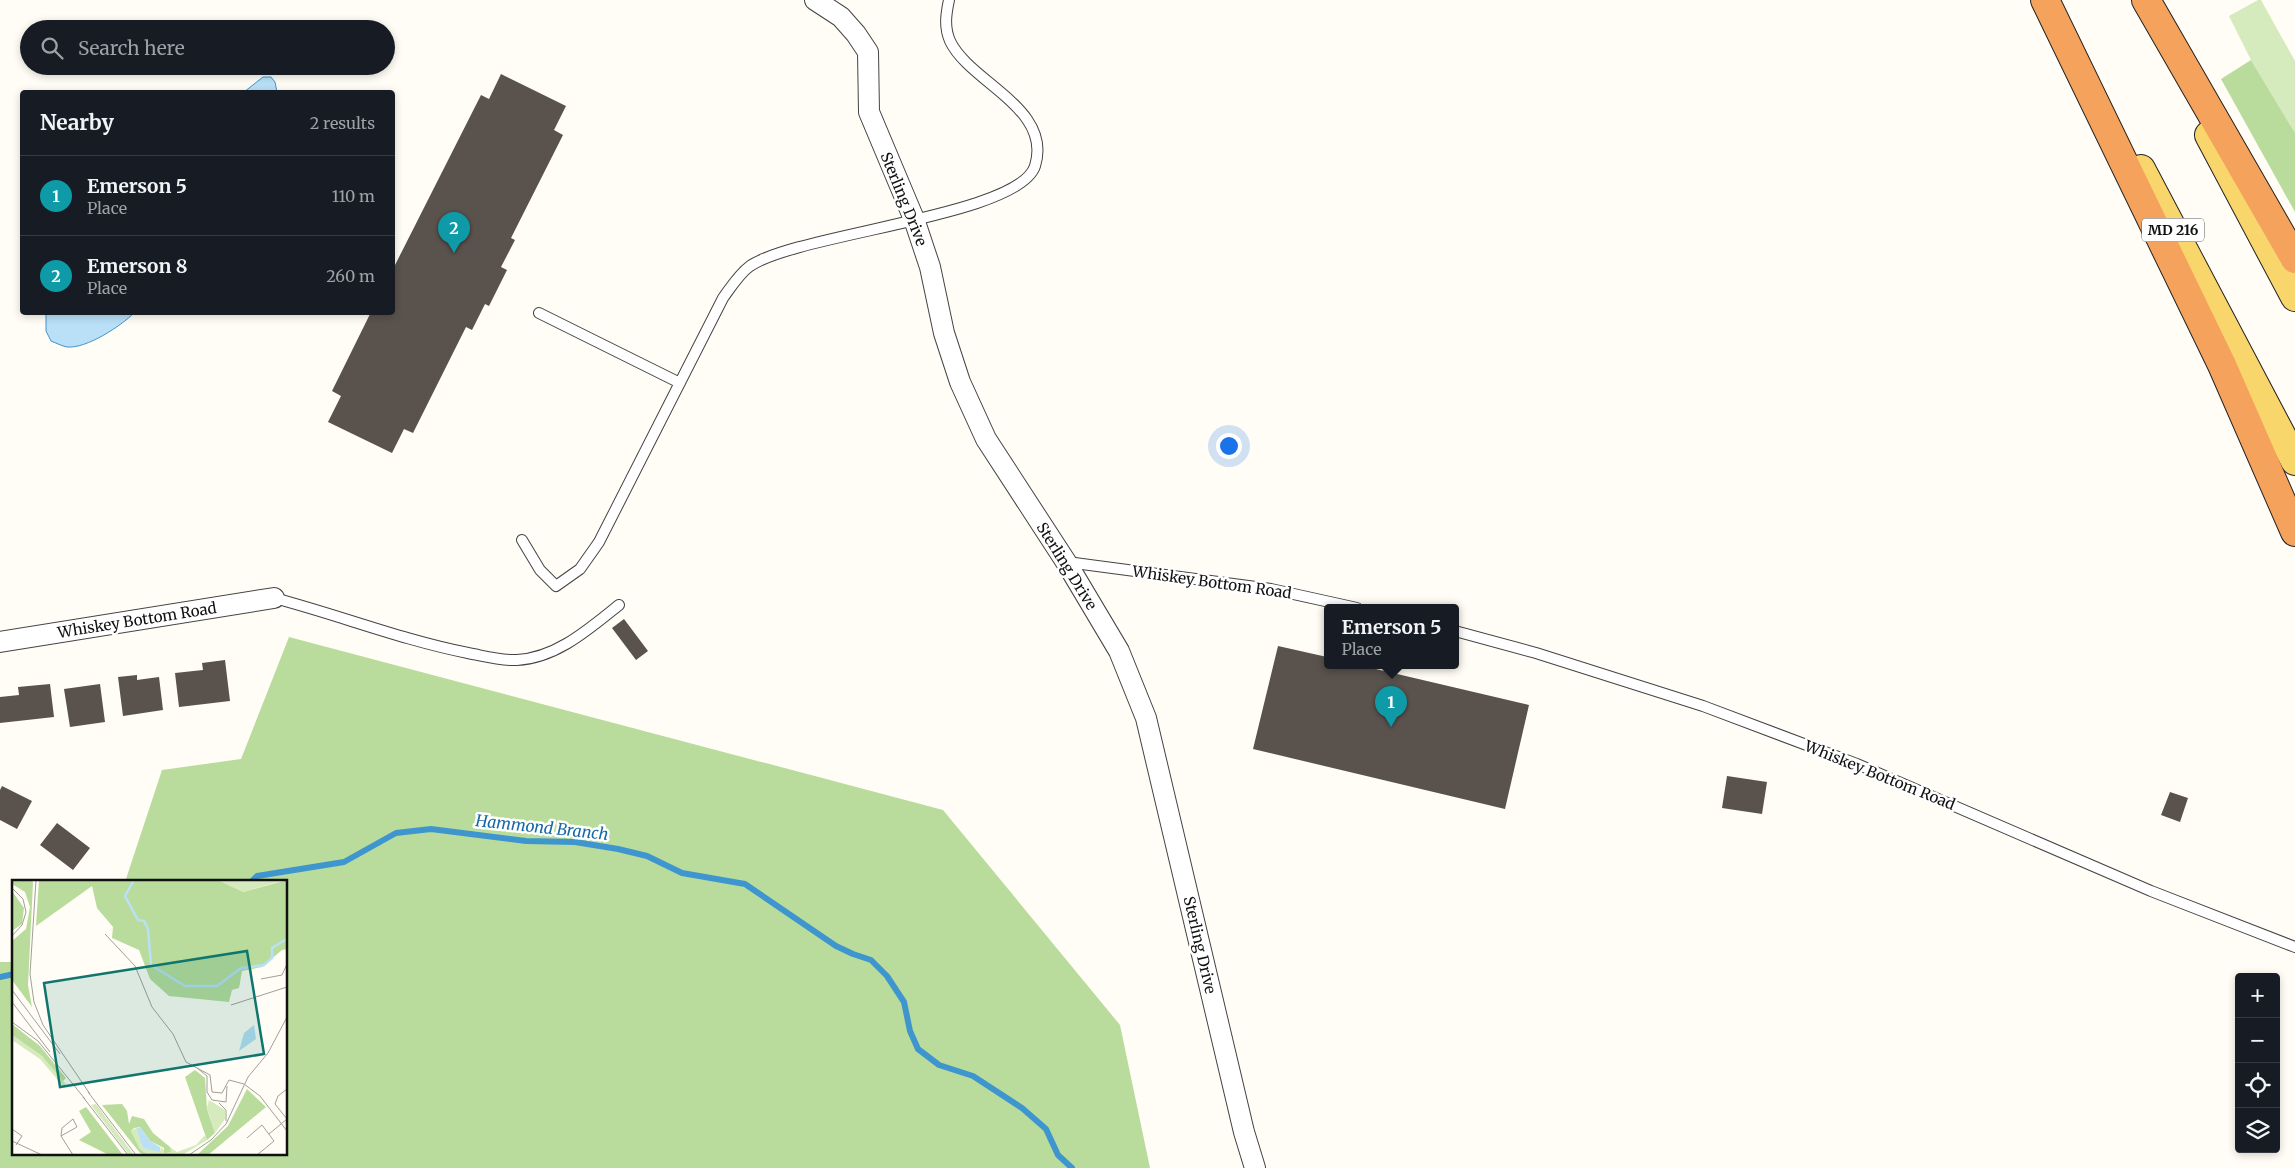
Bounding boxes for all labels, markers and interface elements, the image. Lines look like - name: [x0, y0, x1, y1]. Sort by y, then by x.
- search box: [20, 20, 395, 75]
- icon: search: [38, 34, 66, 62]
- text: Search here: [78, 36, 185, 60]
- text: Nearby: [40, 109, 114, 136]
- text: 2 results: [310, 113, 375, 133]
- street label: Sterling Drive: [877, 149, 931, 249]
- text: Emerson 5: [87, 174, 187, 198]
- text: 1: [52, 186, 60, 206]
- text: 110 m: [332, 186, 375, 206]
- text: Place: [87, 198, 127, 218]
- pin: 2: [438, 212, 470, 253]
- road number: MD 216: [2142, 218, 2204, 242]
- text: Emerson 8: [87, 254, 188, 278]
- text: 2: [51, 266, 61, 286]
- text: 260 m: [326, 266, 375, 286]
- text: Place: [87, 278, 127, 298]
- your location: [1216, 433, 1242, 459]
- street label: Sterling Drive: [1033, 519, 1101, 613]
- street label: Whiskey Bottom Road: [1130, 561, 1293, 603]
- street label: Whiskey Bottom Road: [55, 598, 218, 642]
- popup: [1324, 604, 1459, 669]
- text: Emerson 5: [1342, 615, 1441, 639]
- text: Place: [1342, 639, 1382, 659]
- pin: 1: [1375, 686, 1407, 727]
- street label: Whiskey Bottom Road: [1801, 736, 1958, 814]
- water label: Hammond Branch: [474, 810, 609, 844]
- inset map: [12, 880, 288, 1156]
- street label: Sterling Drive: [1180, 894, 1220, 996]
- map controls: [2235, 973, 2280, 1153]
- button: +: [2235, 973, 2280, 1018]
- button: −: [2235, 1018, 2280, 1063]
- button: locate: [2235, 1063, 2280, 1108]
- button: layers: [2235, 1108, 2280, 1153]

